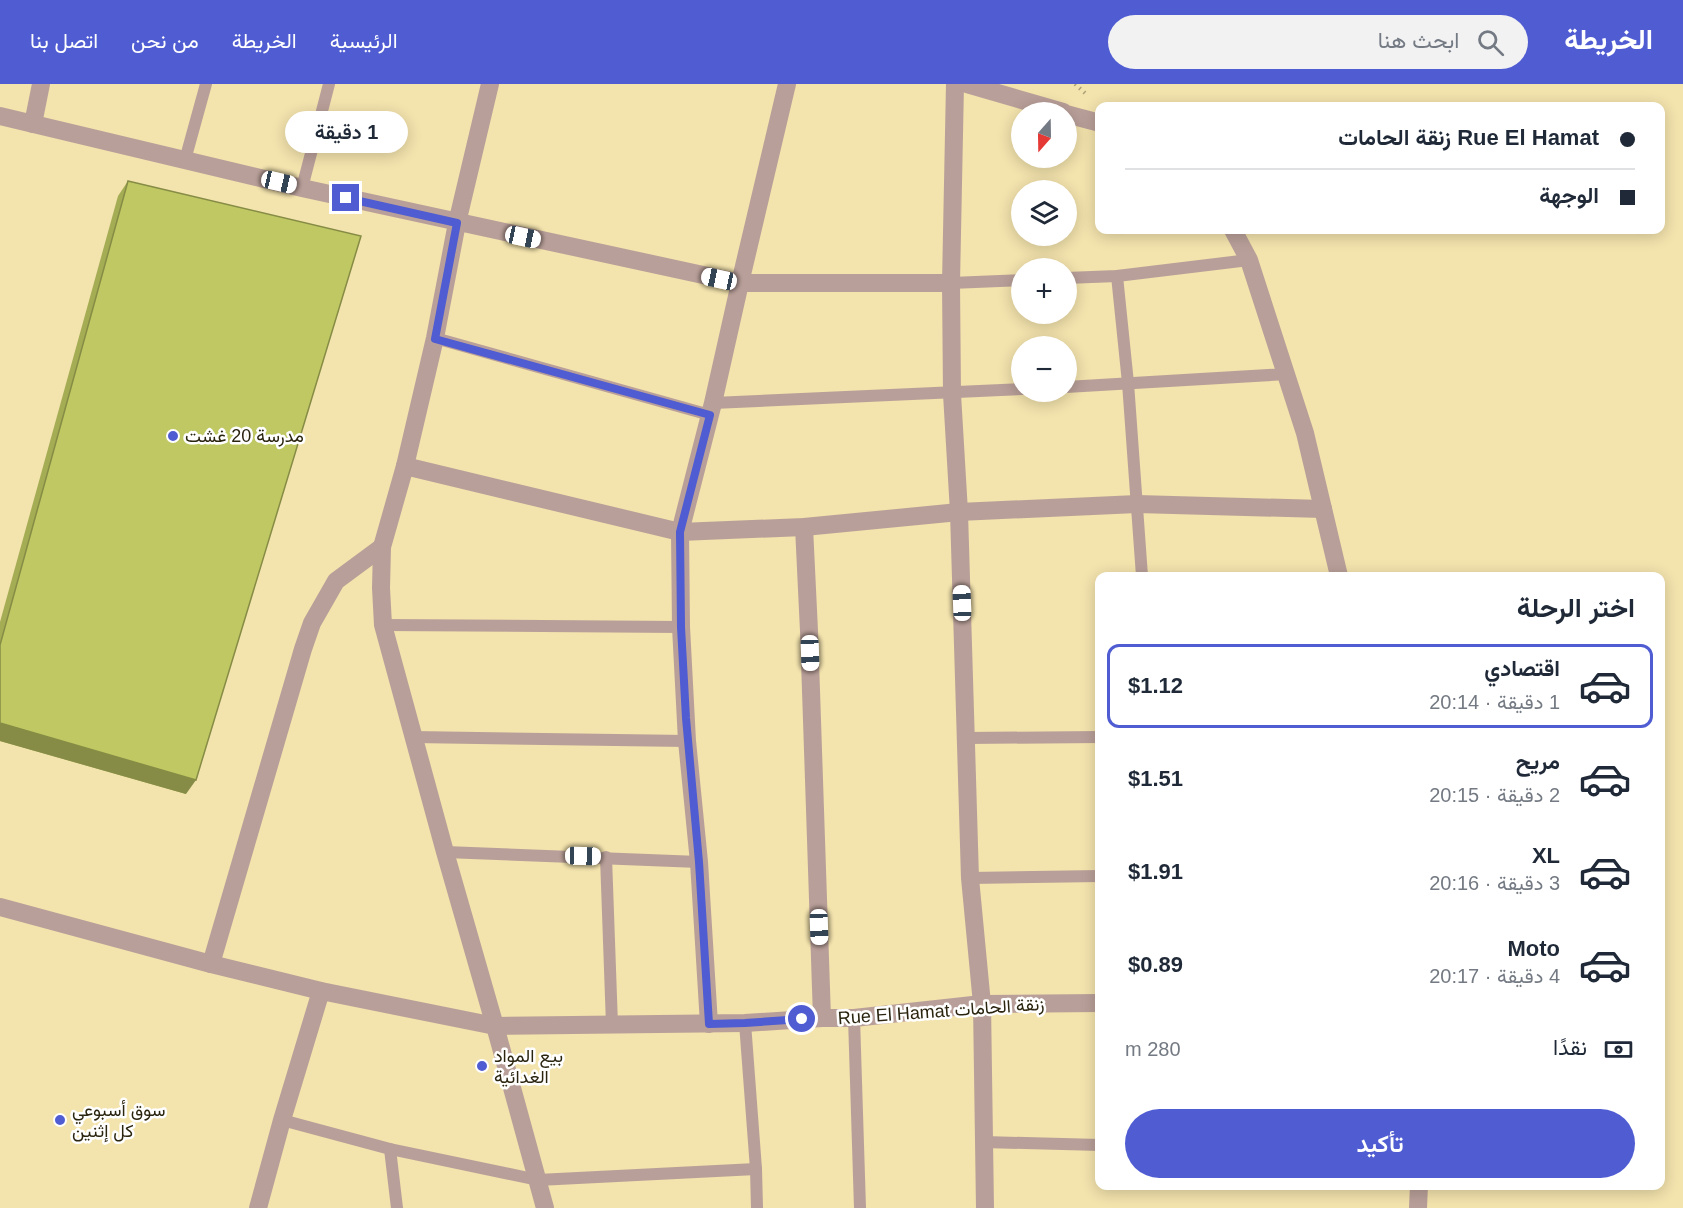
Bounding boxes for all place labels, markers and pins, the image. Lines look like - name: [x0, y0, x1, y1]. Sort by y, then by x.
- place label: مدرسة 20 غشت: [185, 426, 304, 447]
- marker: مدرسة 20 غشت: [166, 429, 180, 443]
- place label: بيع المواد الغدائية: [494, 1046, 563, 1087]
- marker: بيع المواد الغدائية: [475, 1059, 489, 1073]
- place label: سوق أسبوعي كل إثنين: [72, 1100, 165, 1143]
- marker: سوق أسبوعي كل إثنين: [53, 1113, 67, 1127]

